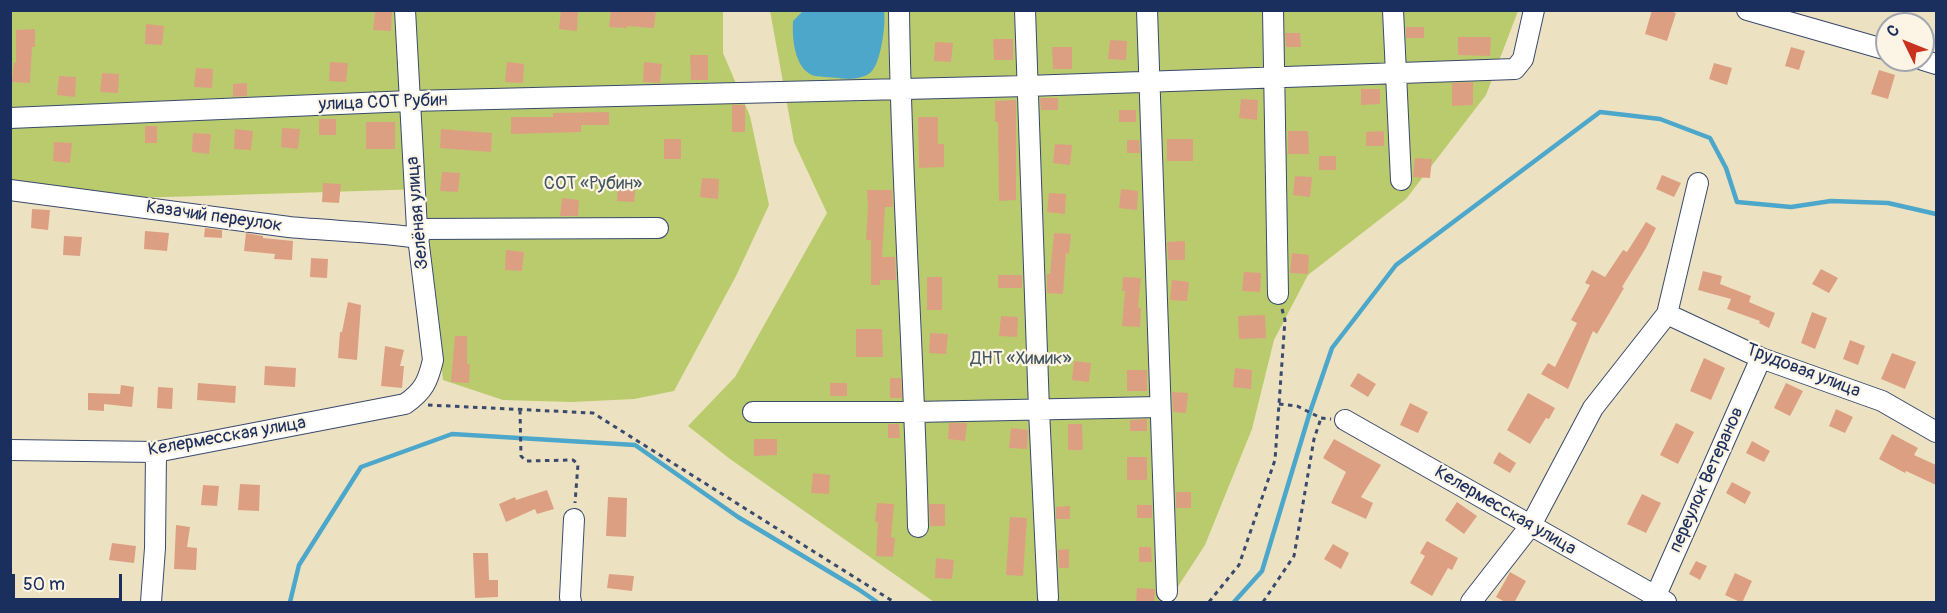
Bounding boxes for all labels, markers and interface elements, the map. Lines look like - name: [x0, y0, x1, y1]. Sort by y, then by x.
- north arrow: [1875, 12, 1935, 72]
- text: С: [1883, 21, 1904, 42]
- street label: улица СОТ Рубин: [318, 90, 448, 116]
- street label: Зелёная улица: [402, 156, 434, 270]
- park label: СОТ «Рубин»: [544, 173, 642, 195]
- street label: Казачий переулок: [145, 197, 283, 237]
- street label: Трудовая улица: [1743, 339, 1863, 403]
- park label: ДНТ «Химик»: [971, 348, 1071, 370]
- street label: переулок Ветеранов: [1665, 404, 1749, 556]
- street label: Келермесская улица: [146, 412, 308, 462]
- street label: Келермесская улица: [1430, 462, 1580, 560]
- scale bar: [15, 562, 124, 600]
- text: 50 m: [23, 573, 65, 596]

